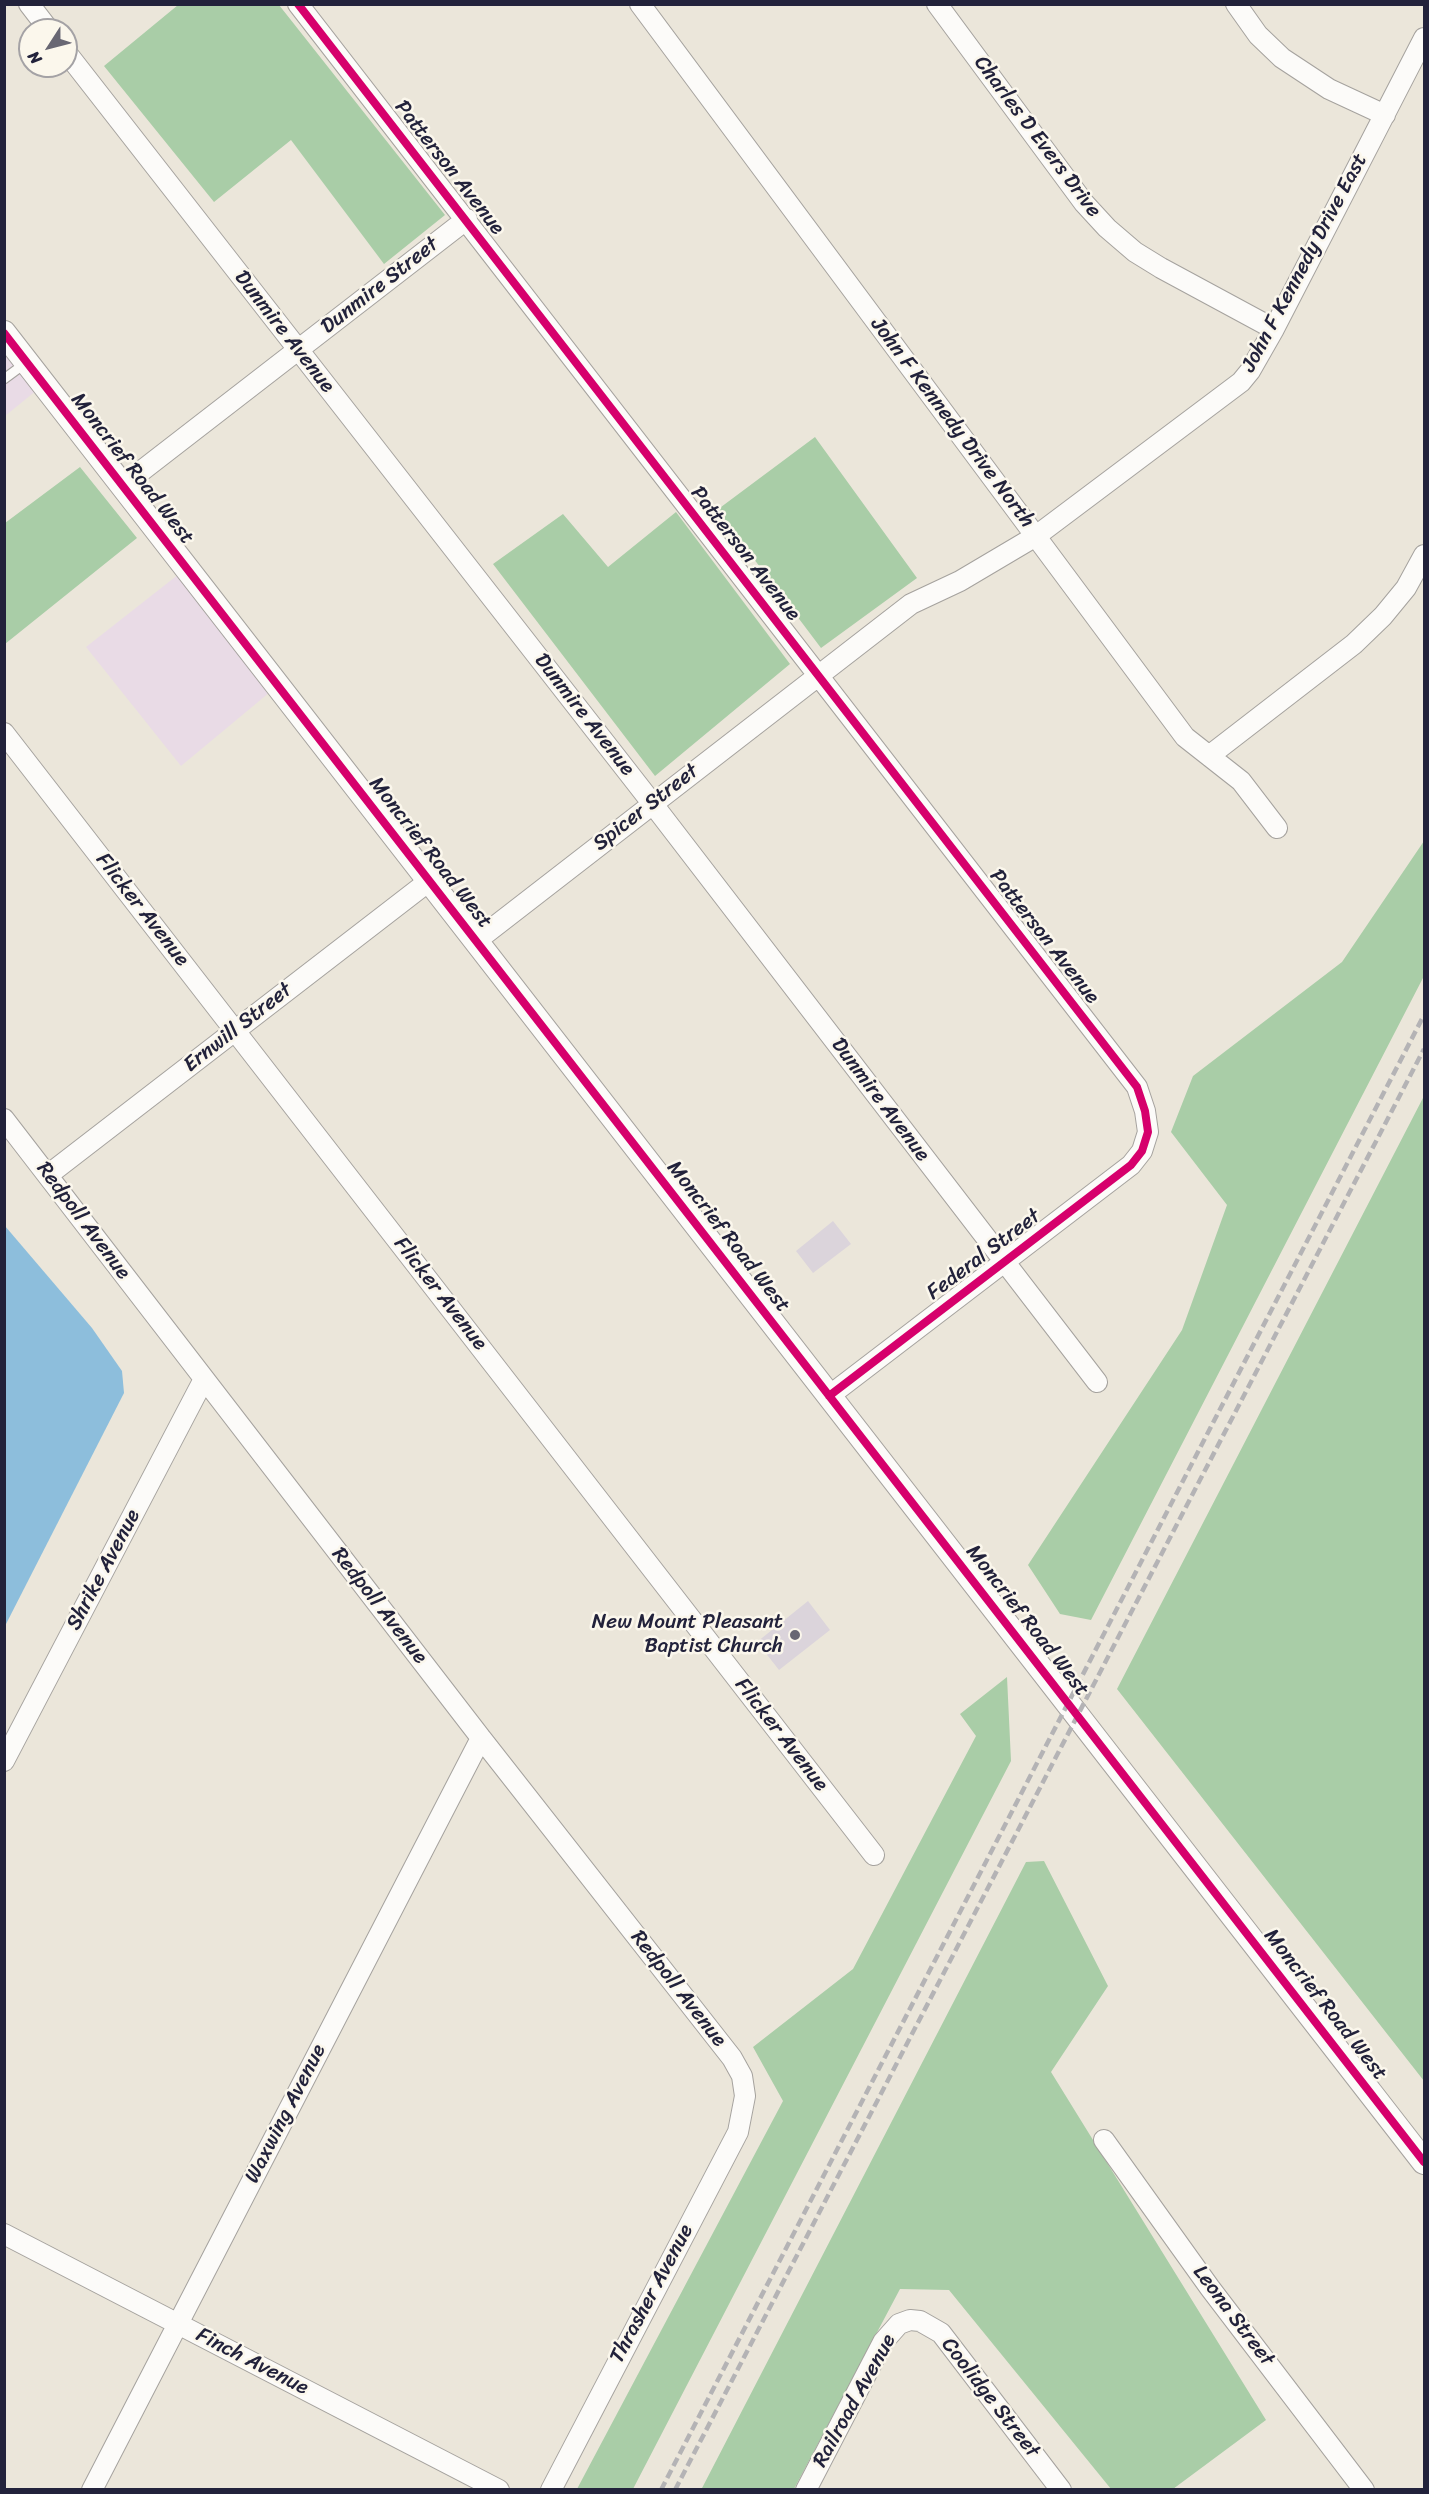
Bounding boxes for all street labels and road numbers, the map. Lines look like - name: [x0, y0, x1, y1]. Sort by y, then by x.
- street label: Charles D Evers Drive: [968, 51, 1106, 223]
- street label: Patterson Avenue: [389, 96, 509, 240]
- street label: John F Kennedy Drive East: [1237, 150, 1373, 376]
- street label: Dunmire Street: [316, 232, 444, 340]
- street label: Dunmire Avenue: [228, 266, 340, 398]
- street label: John F Kennedy Drive North: [865, 313, 1039, 533]
- street label: Moncrief Road West: [65, 388, 199, 550]
- street label: Patterson Avenue: [685, 482, 805, 626]
- street label: Dunmire Avenue: [528, 649, 640, 781]
- street label: Spicer Street: [588, 759, 704, 857]
- street label: Moncrief Road West: [363, 772, 497, 934]
- street label: Flicker Avenue: [90, 848, 194, 972]
- street label: Patterson Avenue: [984, 865, 1104, 1009]
- street label: Ernwill Street: [179, 978, 297, 1078]
- street label: Dunmire Avenue: [825, 1033, 935, 1167]
- street label: Moncrief Road West: [661, 1156, 795, 1318]
- street label: Redpoll Avenue: [31, 1157, 135, 1285]
- street label: Federal Street: [922, 1204, 1046, 1306]
- street label: Flicker Avenue: [388, 1232, 492, 1356]
- street label: Shrike Avenue: [62, 1505, 146, 1635]
- street label: Moncrief Road West: [960, 1540, 1094, 1702]
- street label: Redpoll Avenue: [326, 1543, 432, 1669]
- street label: Flicker Avenue: [729, 1673, 833, 1797]
- street label: Moncrief Road West: [1258, 1924, 1392, 2086]
- street label: Redpoll Avenue: [625, 1926, 731, 2052]
- street label: Waxwing Avenue: [240, 2040, 332, 2188]
- street label: Thrasher Avenue: [605, 2220, 699, 2368]
- street label: Leona Street: [1187, 2261, 1279, 2371]
- street label: Finch Avenue: [192, 2323, 312, 2401]
- street label: Railroad Avenue: [808, 2330, 902, 2472]
- street label: Coolidge Street: [935, 2333, 1045, 2463]

